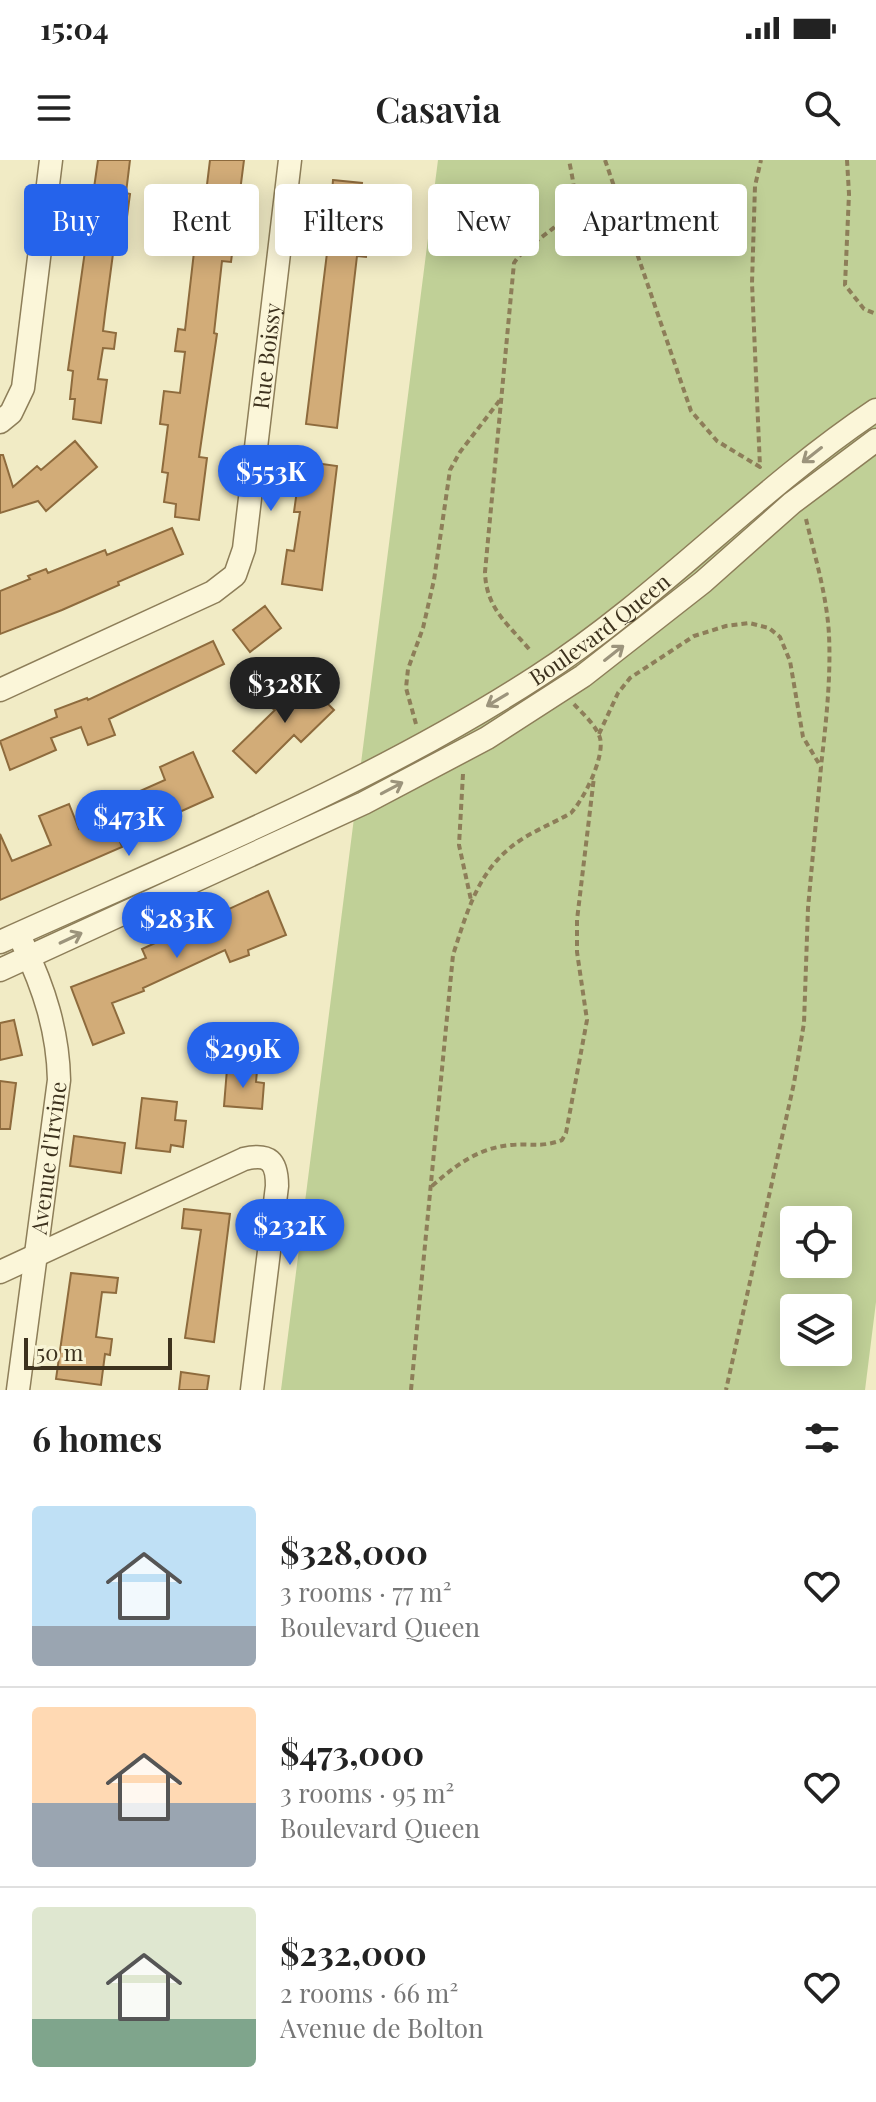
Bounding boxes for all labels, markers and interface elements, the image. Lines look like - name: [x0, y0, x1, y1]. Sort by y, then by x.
- text: 15:04: [40, 8, 109, 48]
- text: Casavia: [375, 84, 501, 132]
- icon: menu: [32, 86, 76, 130]
- icon: search: [800, 86, 844, 130]
- chip: Buy: [24, 184, 128, 256]
- chip: Rent: [144, 184, 259, 256]
- chip: Filters: [275, 184, 412, 256]
- chip: New: [428, 184, 539, 256]
- chip: Apartment: [555, 184, 747, 256]
- street label: Rue Boissy: [245, 301, 287, 411]
- pin: $553K: [215, 445, 327, 513]
- one-way arrow: [802, 446, 823, 464]
- text: $553K: [236, 453, 306, 488]
- street label: Boulevard Queen: [523, 566, 676, 692]
- one-way arrow: [603, 644, 624, 661]
- pin: $328K: [229, 657, 341, 725]
- text: $328K: [248, 665, 322, 700]
- one-way arrow: [486, 693, 509, 709]
- one-way arrow: [380, 779, 404, 795]
- pin: $473K: [73, 790, 185, 858]
- text: $473K: [93, 798, 165, 833]
- pin: $283K: [121, 892, 233, 960]
- text: $283K: [140, 900, 214, 935]
- one-way arrow: [59, 930, 83, 945]
- pin: $299K: [187, 1022, 299, 1090]
- text: $299K: [205, 1030, 281, 1065]
- street label: Avenue d'Irvine: [23, 1080, 73, 1237]
- pin: $232K: [234, 1199, 346, 1267]
- map controls: [780, 1206, 852, 1366]
- button: locate: [780, 1206, 852, 1278]
- text: $232K: [253, 1207, 327, 1242]
- button: layers: [780, 1294, 852, 1366]
- scale bar: [24, 1334, 172, 1370]
- text: 50 m: [36, 1337, 83, 1367]
- text: 6 homes: [32, 1415, 162, 1461]
- icon: filters: [800, 1416, 844, 1460]
- text: $328,000: [280, 1528, 428, 1574]
- icon: home: [96, 1538, 192, 1634]
- icon: heart: [800, 1564, 844, 1608]
- text: 3 rooms · 77 m²: [280, 1574, 451, 1609]
- text: Boulevard Queen: [280, 1609, 480, 1644]
- text: $473,000: [280, 1729, 424, 1775]
- icon: home: [96, 1739, 192, 1835]
- icon: heart: [800, 1765, 844, 1809]
- text: 3 rooms · 95 m²: [280, 1775, 454, 1810]
- text: Boulevard Queen: [280, 1810, 480, 1845]
- text: $232,000: [280, 1929, 427, 1975]
- icon: home: [96, 1939, 192, 2035]
- icon: heart: [800, 1965, 844, 2009]
- text: 2 rooms · 66 m²: [280, 1975, 458, 2010]
- text: Avenue de Bolton: [280, 2010, 484, 2045]

